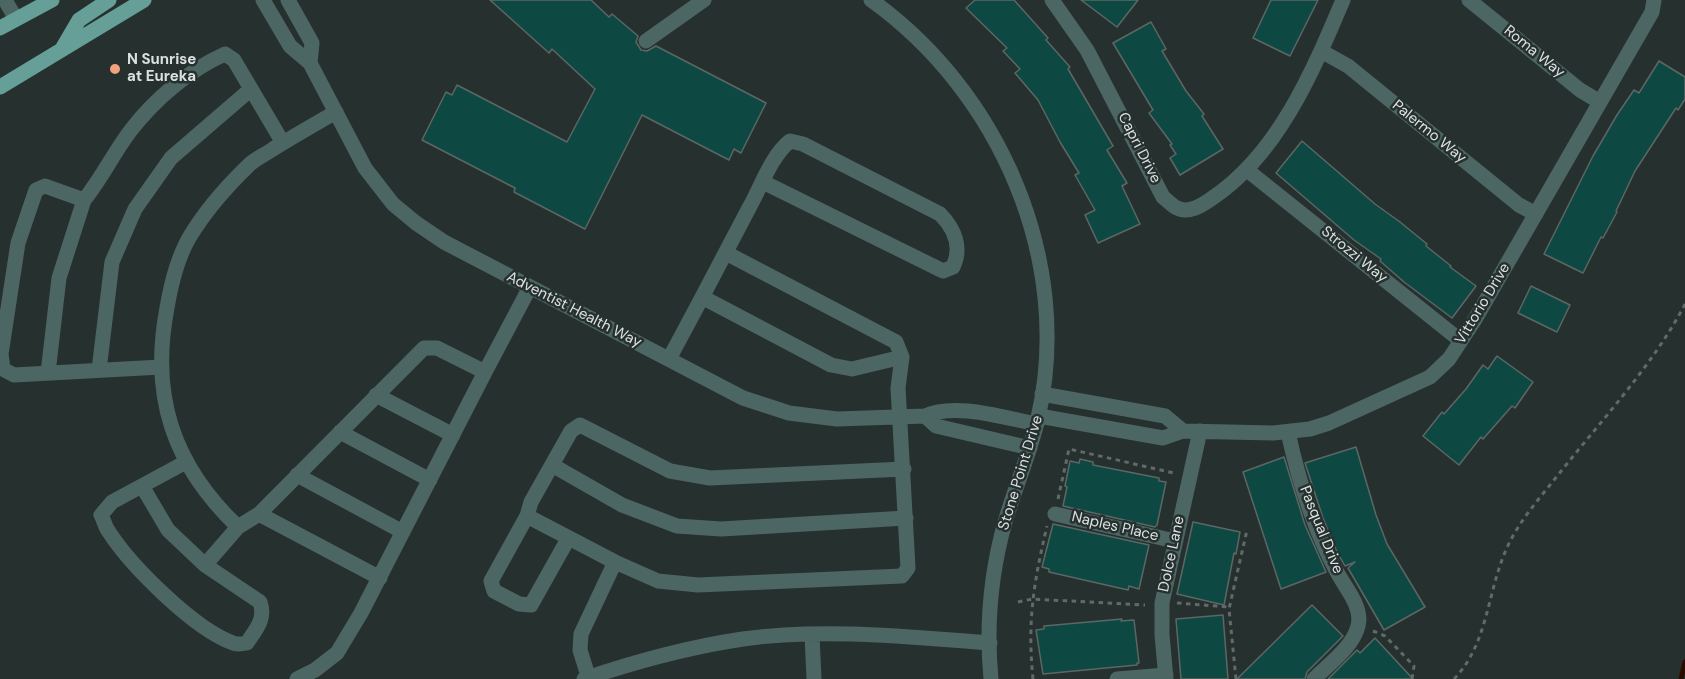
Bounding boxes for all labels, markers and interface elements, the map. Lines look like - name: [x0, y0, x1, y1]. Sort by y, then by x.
- street label: Roma Way: [1500, 22, 1568, 82]
- place label: N Sunrise at Eureka: [127, 51, 196, 86]
- marker: N Sunrise at Eureka: [108, 62, 122, 76]
- street label: Palermo Way: [1388, 97, 1470, 167]
- street label: Capri Drive: [1114, 110, 1164, 186]
- street label: Strozzi Way: [1317, 223, 1391, 287]
- street label: Vittorio Drive: [1452, 260, 1514, 348]
- street label: Adventist Health Way: [504, 268, 644, 352]
- street label: Stone Point Drive: [995, 413, 1047, 533]
- street label: Pasqual Drive: [1295, 483, 1347, 577]
- street label: Naples Place: [1070, 508, 1160, 546]
- street label: Dolce Lane: [1155, 515, 1189, 593]

